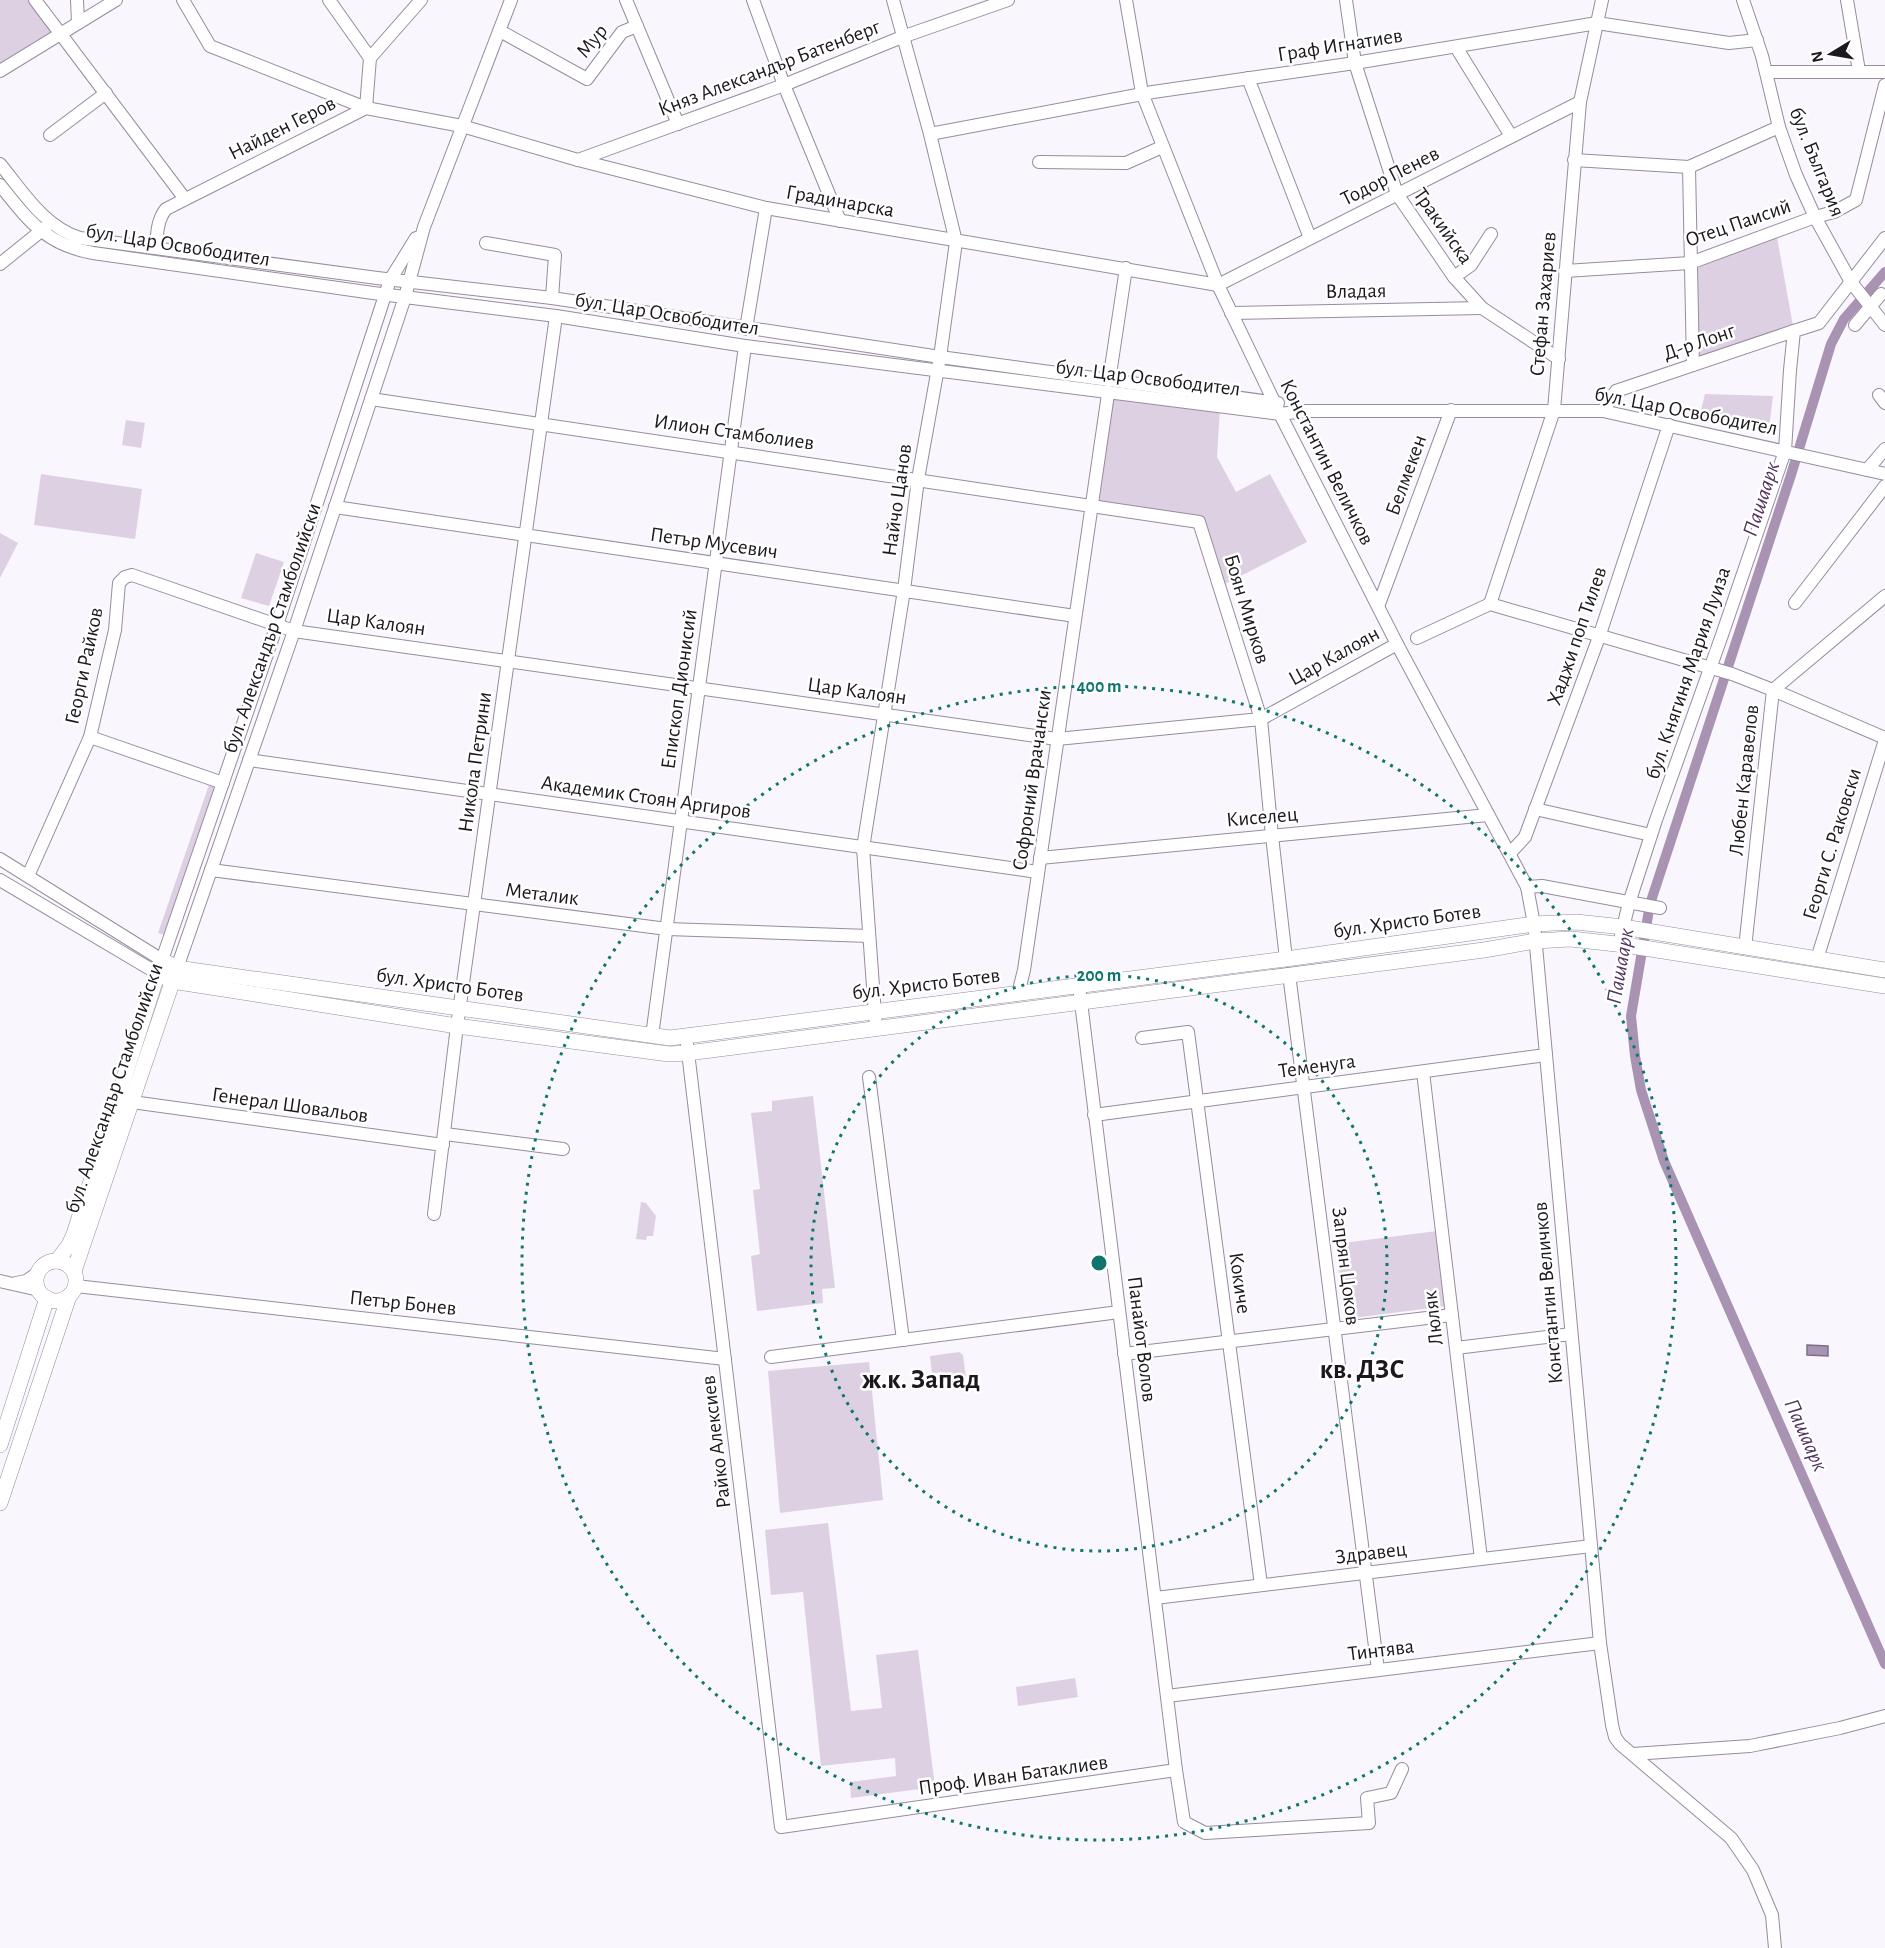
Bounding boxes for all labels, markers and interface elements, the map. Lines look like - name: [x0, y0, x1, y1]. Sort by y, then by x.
- street label: Княз Александър Батенберг: [655, 16, 884, 120]
- street label: Мур: [572, 20, 612, 62]
- north arrow: [1801, 24, 1861, 84]
- street label: Граф Игнатиев: [1276, 25, 1404, 65]
- text: N: [1808, 50, 1826, 64]
- street label: Найден Геров: [225, 92, 339, 164]
- street label: бул. България: [1786, 104, 1848, 220]
- street label: Тодор Пенев: [1338, 142, 1442, 210]
- street label: Градинарска: [784, 181, 896, 221]
- street label: Тракийска: [1409, 184, 1477, 268]
- street label: Отец Паисий: [1682, 195, 1794, 251]
- street label: бул. Цар Освободител: [84, 220, 272, 270]
- street label: Стефан Захариев: [1526, 231, 1560, 377]
- street label: Владая: [1325, 280, 1387, 302]
- street label: бул. Цар Освободител: [573, 289, 761, 339]
- street label: Д-р Лонг: [1660, 320, 1738, 364]
- street label: бул. Цар Освободител: [1054, 356, 1242, 400]
- street label: Константин Величков: [1276, 376, 1378, 548]
- street label: бул. Цар Освободител: [1593, 383, 1779, 439]
- street label: Илион Стамболиев: [652, 410, 816, 454]
- street label: Белмекен: [1382, 432, 1430, 518]
- street label: Найчо Цанов: [879, 442, 915, 558]
- water label: Пашаарк: [1739, 458, 1785, 539]
- street label: бул. Александър Стамболийски: [219, 500, 325, 756]
- street label: Петър Мусевич: [649, 524, 779, 562]
- street label: Боян Мирков: [1220, 552, 1274, 666]
- street label: Хаджи поп Тилев: [1543, 564, 1611, 708]
- street label: бул. Княгиня Мария Луиза: [1642, 564, 1734, 782]
- street label: Цар Калоян: [325, 605, 427, 639]
- street label: Георги Райков: [61, 606, 107, 726]
- street label: Епископ Дионисий: [657, 608, 701, 770]
- street label: Цар Калоян: [1285, 623, 1383, 689]
- street label: Цар Калоян: [806, 674, 908, 708]
- text: 400 m: [1076, 678, 1122, 696]
- street label: Софроний Врачански: [1009, 688, 1055, 872]
- street label: Никола Петрини: [455, 690, 495, 834]
- street label: Любен Каравелов: [1726, 703, 1762, 857]
- street label: Георги С. Раковски: [1799, 766, 1865, 922]
- street label: Академик Стоян Аргиров: [540, 772, 752, 822]
- street label: Киселец: [1225, 803, 1299, 831]
- street label: Металик: [504, 879, 580, 909]
- street label: бул. Христо Ботев: [1332, 900, 1482, 942]
- water label: Пашаарк: [1603, 925, 1639, 1006]
- street label: бул. Александър Стамболийски: [61, 960, 167, 1216]
- street label: бул. Христо Ботев: [375, 964, 525, 1006]
- street label: бул. Христо Ботев: [851, 965, 1001, 1003]
- text: 200 m: [1077, 967, 1121, 985]
- street label: Теменуга: [1277, 1050, 1357, 1082]
- street label: Генерал Шовальов: [210, 1084, 370, 1126]
- street label: Константин Величков: [1530, 1201, 1566, 1385]
- street label: Запрян Цоков: [1328, 1206, 1364, 1326]
- street label: Кокиче: [1225, 1251, 1255, 1315]
- centre of rings: [1089, 1253, 1109, 1273]
- street label: Панайот Волов: [1124, 1275, 1160, 1403]
- street label: Петър Бонев: [348, 1287, 458, 1319]
- street label: Люляк: [1419, 1289, 1447, 1347]
- district label: кв. ДЗС: [1320, 1356, 1404, 1383]
- district label: ж.к. Запад: [862, 1366, 980, 1393]
- street label: Райко Алексиев: [697, 1374, 735, 1510]
- water label: Пашаарк: [1779, 1395, 1832, 1476]
- street label: Здравец: [1334, 1538, 1408, 1568]
- street label: Тинтява: [1347, 1635, 1416, 1664]
- street label: Проф. Иван Батаклиев: [917, 1751, 1109, 1799]

